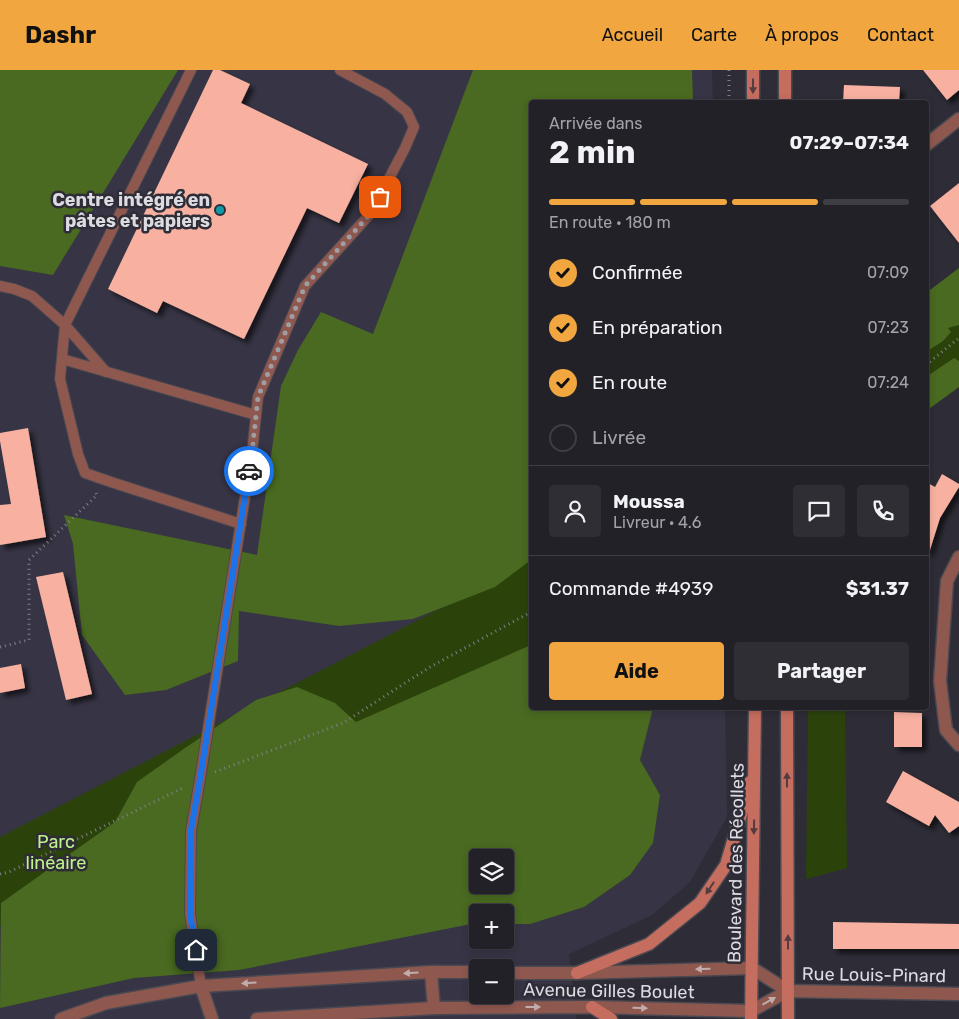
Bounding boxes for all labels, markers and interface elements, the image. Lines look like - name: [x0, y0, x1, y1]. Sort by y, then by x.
- text: Dashr: [25, 21, 96, 49]
- text: Accueil: [602, 24, 663, 46]
- text: Carte: [691, 24, 737, 46]
- text: À propos: [765, 24, 839, 46]
- text: Contact: [867, 24, 934, 46]
- one-way arrow: [749, 79, 757, 95]
- text: Arrivée dans: [549, 114, 642, 133]
- text: 07:29–07:34: [790, 131, 909, 154]
- text: 2 min: [549, 133, 636, 171]
- pin: [359, 176, 401, 218]
- icon: bag: [366, 183, 394, 211]
- place label: Centre intégré en pâtes et papiers: [52, 189, 210, 232]
- marker: Centre intégré en pâtes et papiers: [214, 204, 226, 216]
- text: En route · 180 m: [549, 213, 671, 232]
- icon: check: [549, 259, 577, 287]
- text: Confirmée: [592, 261, 683, 284]
- text: 07:09: [867, 263, 909, 282]
- icon: check: [549, 314, 577, 342]
- text: En préparation: [592, 316, 722, 339]
- text: 07:23: [868, 318, 909, 337]
- icon: check: [549, 369, 577, 397]
- text: En route: [592, 371, 667, 394]
- text: 07:24: [867, 373, 909, 392]
- text: Livrée: [592, 426, 646, 449]
- courier: [224, 446, 274, 496]
- icon: car: [235, 457, 263, 485]
- button: person: [549, 485, 601, 537]
- button: chat: [793, 485, 845, 537]
- button: phone: [857, 485, 909, 537]
- text: Moussa: [613, 490, 685, 513]
- text: Livreur · 4.6: [613, 513, 701, 532]
- text: Commande #4939: [549, 577, 714, 600]
- text: $31.37: [846, 577, 909, 600]
- button: Aide: [549, 642, 724, 700]
- button: Partager: [734, 642, 909, 700]
- street label: Boulevard des Récollets: [723, 763, 749, 963]
- one-way arrow: [783, 771, 791, 787]
- one-way arrow: [750, 819, 758, 835]
- park label: Parc linéaire: [26, 831, 86, 874]
- map controls: [469, 849, 514, 1004]
- button: layers: [469, 849, 514, 894]
- one-way arrow: [705, 881, 715, 895]
- button: +: [469, 904, 514, 949]
- pin: [175, 929, 217, 971]
- one-way arrow: [783, 934, 791, 950]
- icon: home: [182, 936, 210, 964]
- button: −: [469, 959, 514, 1004]
- street label: Rue Louis-Pinard: [802, 963, 946, 987]
- one-way arrow: [695, 966, 711, 974]
- one-way arrow: [403, 970, 419, 978]
- street label: Avenue Gilles Boulet: [523, 979, 695, 1003]
- one-way arrow: [241, 980, 257, 988]
- one-way arrow: [762, 997, 777, 1005]
- one-way arrow: [525, 1003, 541, 1011]
- one-way arrow: [632, 1004, 648, 1012]

